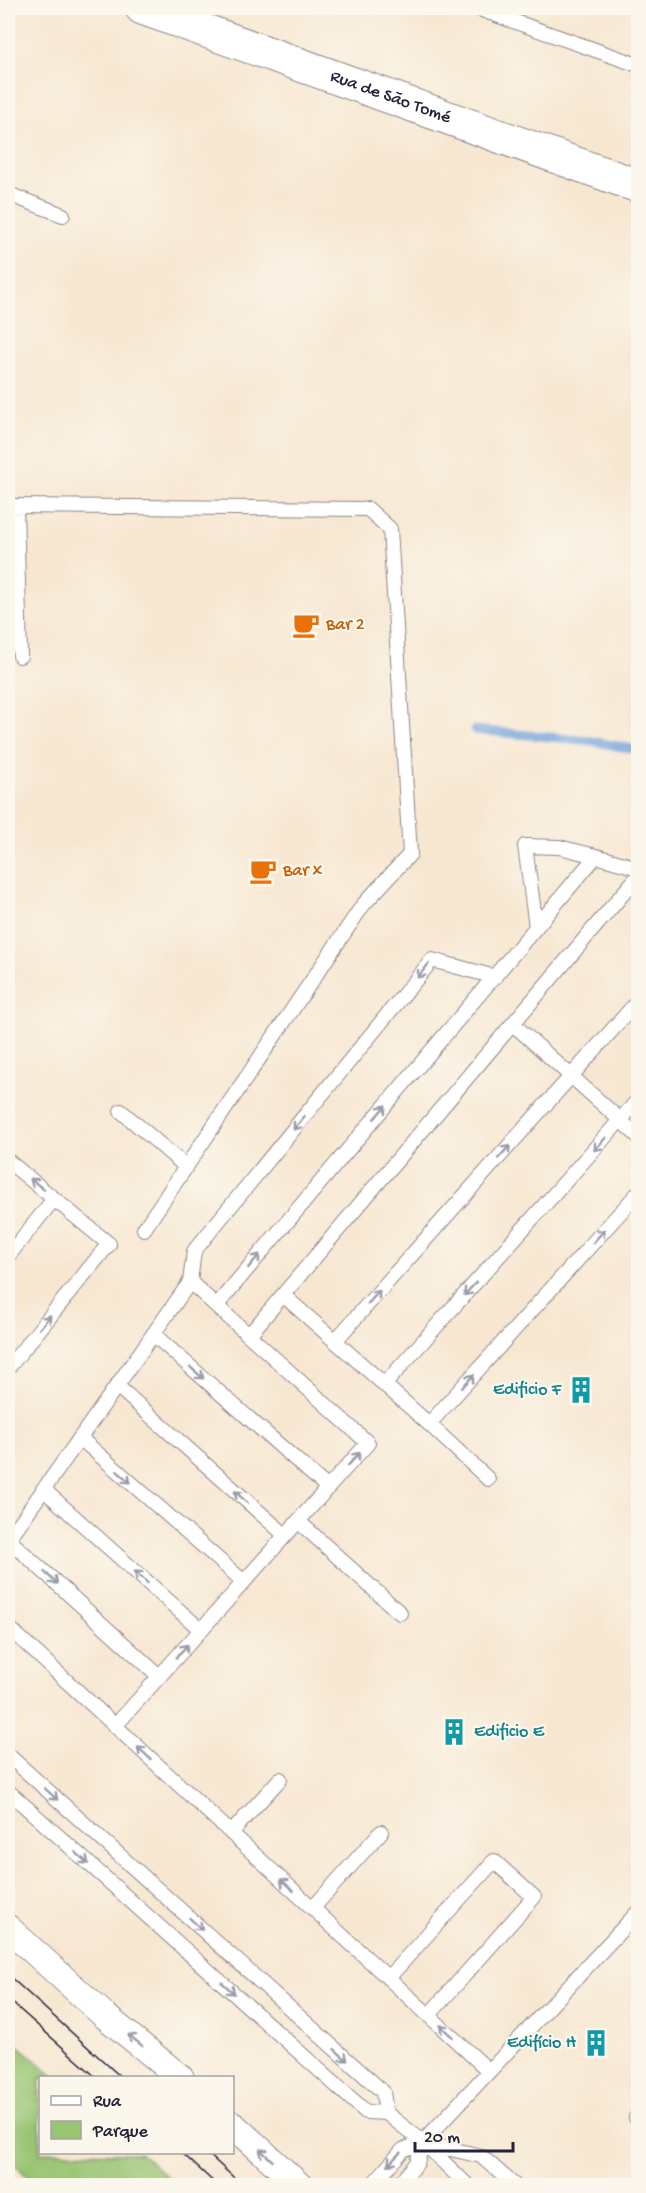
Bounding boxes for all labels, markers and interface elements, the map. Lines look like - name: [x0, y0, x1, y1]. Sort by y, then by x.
- street label: Rua de São Tomé: [327, 66, 454, 129]
- cafe icon: Bar 2: [291, 610, 321, 640]
- place label: Bar 2: [325, 615, 365, 636]
- cafe icon: Bar x: [248, 856, 278, 886]
- place label: Bar x: [282, 861, 323, 882]
- one-way arrow: [416, 963, 429, 979]
- one-way arrow: [374, 1104, 387, 1120]
- one-way arrow: [293, 1114, 306, 1130]
- one-way arrow: [593, 1136, 607, 1151]
- one-way arrow: [497, 1145, 511, 1160]
- one-way arrow: [29, 1178, 45, 1191]
- one-way arrow: [592, 1229, 606, 1244]
- one-way arrow: [248, 1253, 261, 1269]
- one-way arrow: [463, 1281, 477, 1296]
- one-way arrow: [367, 1290, 381, 1305]
- one-way arrow: [38, 1314, 51, 1330]
- one-way arrow: [189, 1366, 204, 1380]
- one-way arrow: [461, 1373, 475, 1388]
- building icon: Edificio F: [566, 1375, 596, 1405]
- place label: Edificio F: [493, 1380, 562, 1401]
- one-way arrow: [347, 1452, 361, 1467]
- one-way arrow: [116, 1470, 131, 1484]
- one-way arrow: [234, 1490, 249, 1504]
- one-way arrow: [134, 1570, 149, 1584]
- one-way arrow: [44, 1571, 59, 1586]
- one-way arrow: [175, 1644, 189, 1659]
- building icon: Edificio E: [439, 1717, 469, 1747]
- place label: Edificio E: [474, 1722, 545, 1743]
- one-way arrow: [137, 1746, 152, 1760]
- one-way arrow: [43, 1787, 58, 1801]
- one-way arrow: [74, 1851, 89, 1865]
- one-way arrow: [280, 1878, 295, 1892]
- one-way arrow: [188, 1917, 203, 1931]
- one-way arrow: [220, 1981, 235, 1995]
- one-way arrow: [439, 2024, 454, 2038]
- building icon: Edifício H: [581, 2028, 611, 2058]
- place label: Edifício H: [507, 2033, 577, 2054]
- one-way arrow: [128, 2034, 144, 2047]
- one-way arrow: [334, 2048, 349, 2062]
- legend: [39, 2076, 234, 2154]
- text: Rua: [93, 2092, 122, 2113]
- scale bar: [415, 2115, 512, 2153]
- text: Parque: [92, 2122, 149, 2143]
- text: 20 m: [424, 2128, 460, 2149]
- one-way arrow: [259, 2148, 274, 2162]
- one-way arrow: [386, 2152, 401, 2167]

